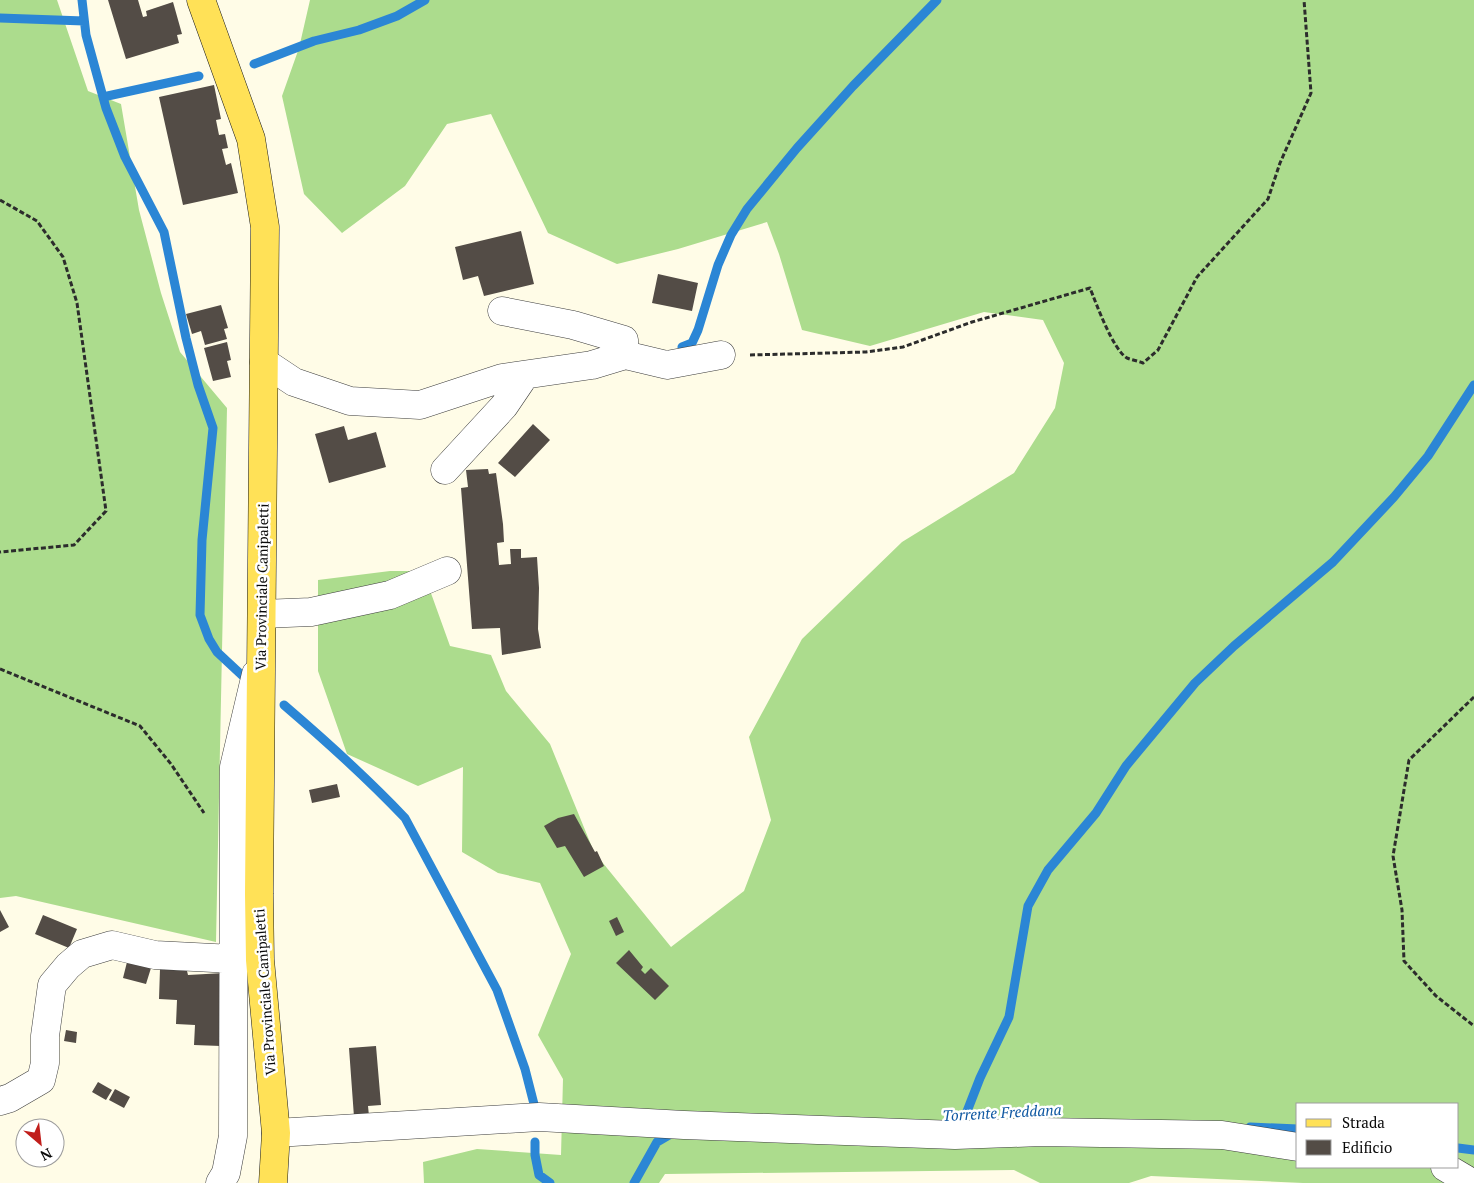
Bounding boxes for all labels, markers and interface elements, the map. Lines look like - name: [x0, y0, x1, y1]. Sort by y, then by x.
- street label: Via Provinciale Canipaletti: [251, 503, 272, 671]
- street label: Via Provinciale Canipaletti: [249, 908, 280, 1076]
- water label: Torrente Freddana: [942, 1099, 1062, 1125]
- legend: [1296, 1103, 1459, 1168]
- text: Strada: [1342, 1112, 1385, 1132]
- north arrow: [15, 1118, 65, 1168]
- text: Edificio: [1342, 1137, 1392, 1157]
- text: N: [37, 1144, 55, 1166]

